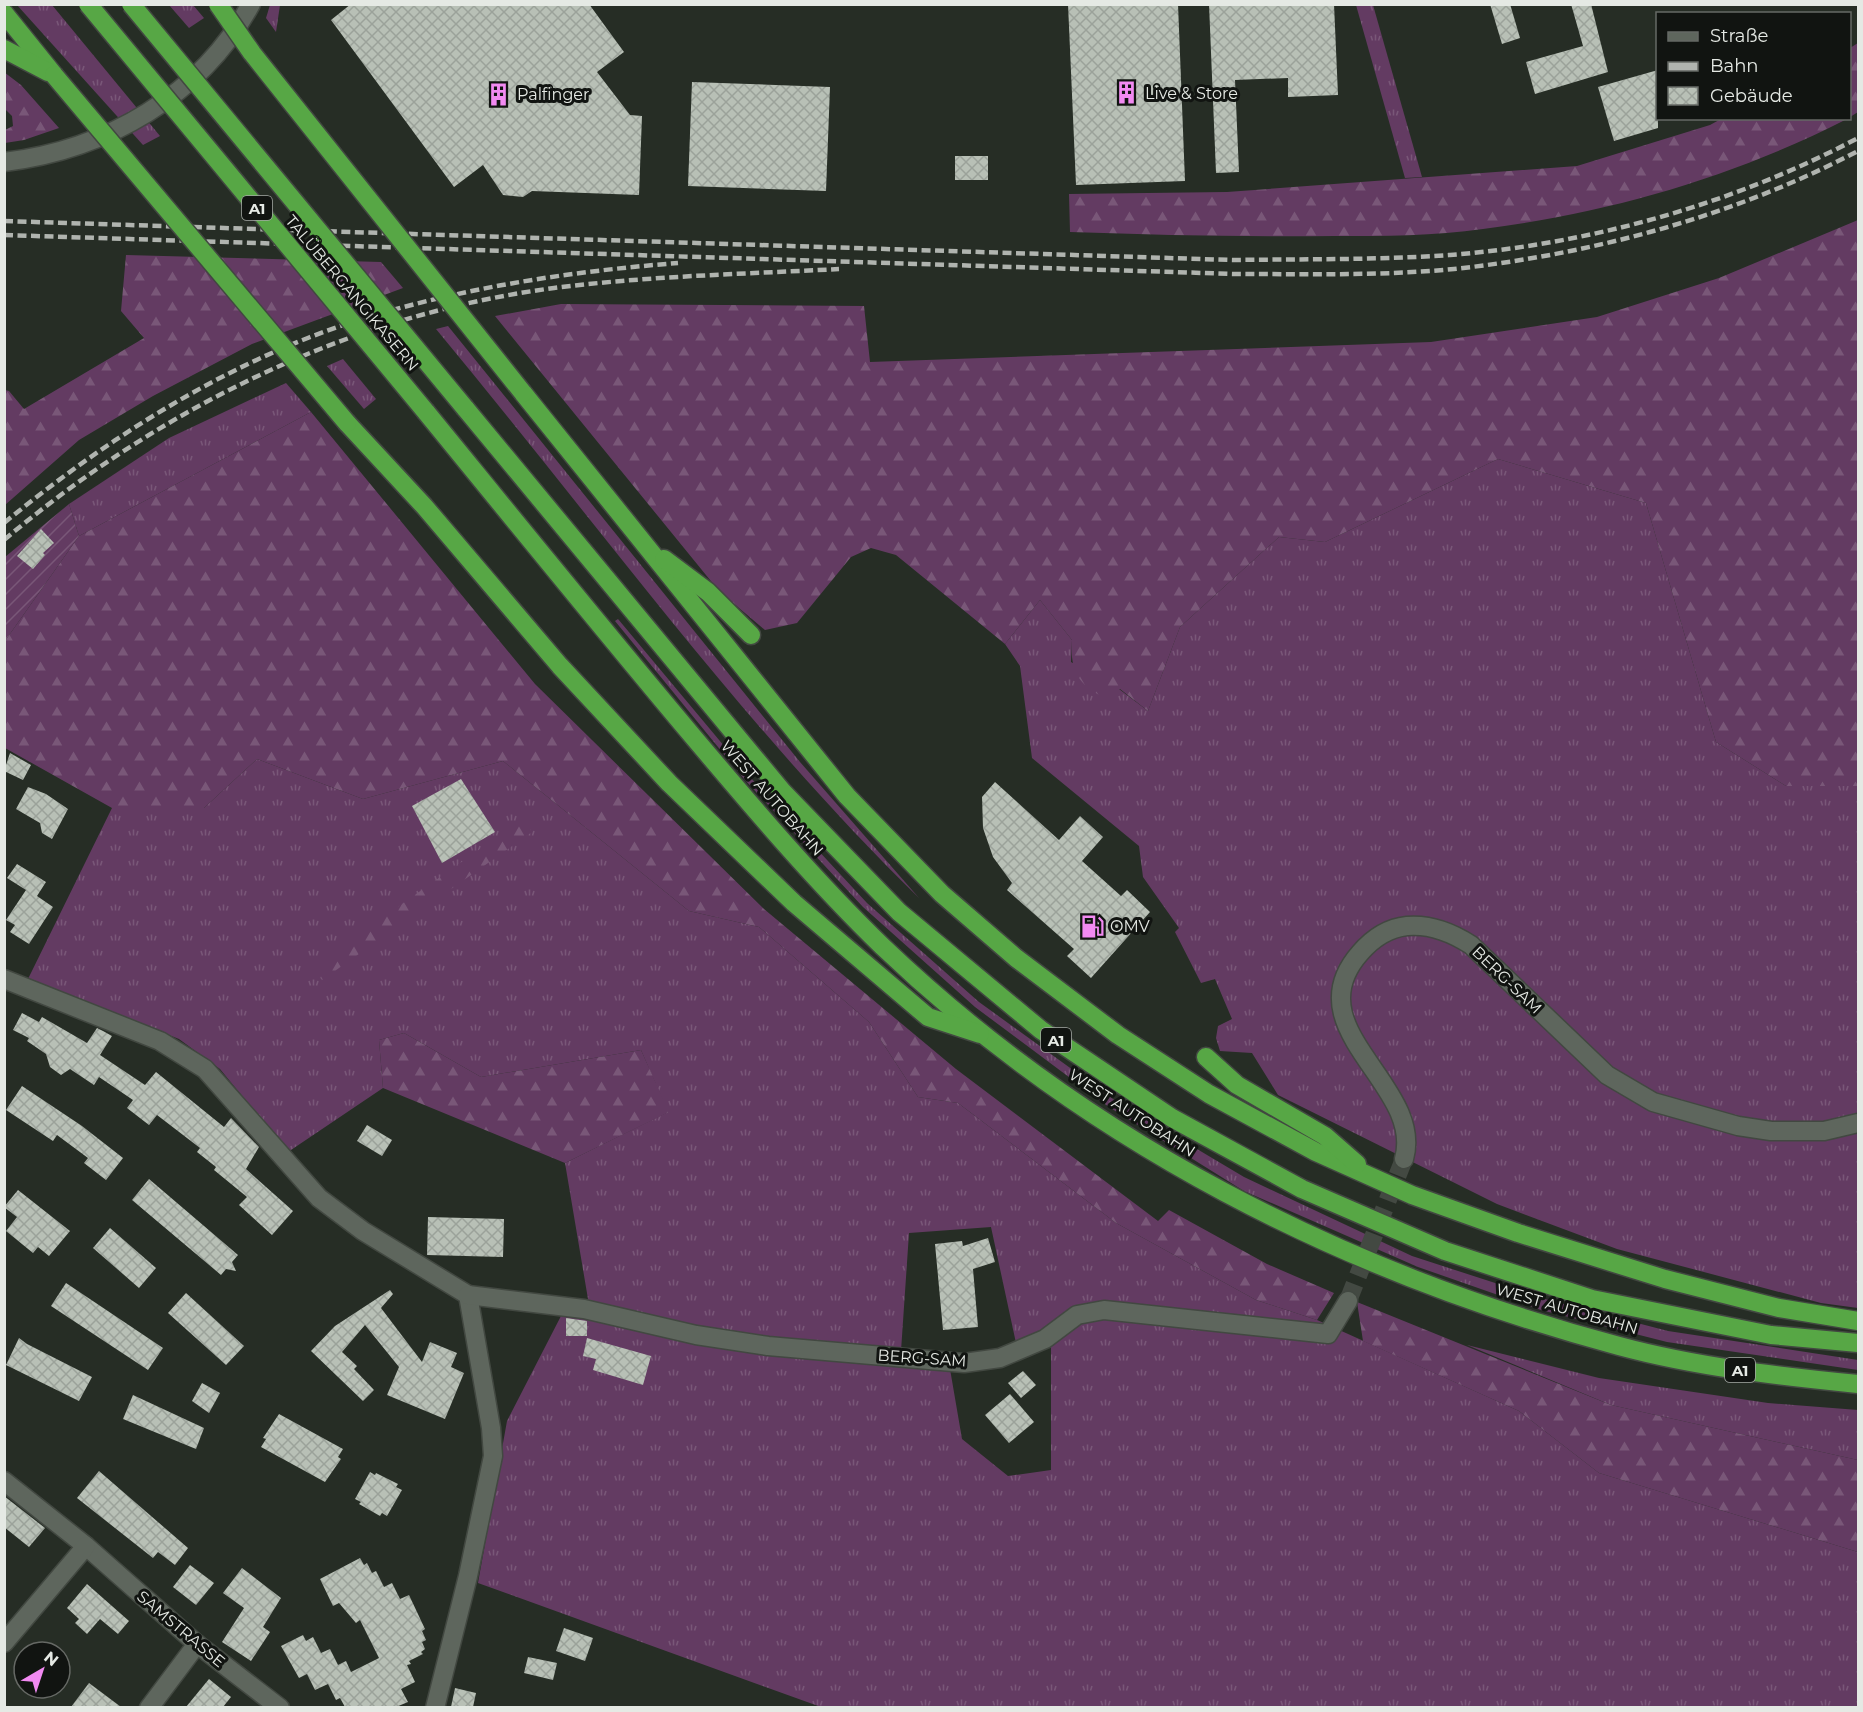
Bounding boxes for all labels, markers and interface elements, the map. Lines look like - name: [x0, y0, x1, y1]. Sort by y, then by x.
- legend: [1656, 12, 1851, 120]
- text: Straße: [1710, 25, 1769, 47]
- text: Bahn: [1710, 55, 1759, 77]
- building icon: Live & Store: [1114, 80, 1140, 106]
- building icon: Palfinger: [486, 81, 512, 107]
- place label: Live & Store: [1145, 84, 1238, 103]
- place label: Palfinger: [517, 85, 589, 104]
- text: Gebäude: [1710, 85, 1793, 107]
- road number: A1: [242, 196, 272, 220]
- street label: TALÜBERGANG KASERN: [281, 211, 423, 375]
- street label: WEST AUTOBAHN: [717, 736, 827, 860]
- fuel station icon: OMV: [1079, 913, 1105, 939]
- place label: OMV: [1110, 917, 1150, 936]
- street label: BERG-SAM: [1468, 942, 1546, 1018]
- road number: A1: [1041, 1028, 1071, 1052]
- street label: WEST AUTOBAHN: [1065, 1065, 1199, 1161]
- street label: WEST AUTOBAHN: [1494, 1280, 1640, 1338]
- street label: BERG-SAM: [877, 1345, 967, 1371]
- road number: A1: [1725, 1358, 1755, 1382]
- street label: SAMSTRASSE: [133, 1587, 229, 1671]
- north arrow: [12, 1640, 72, 1700]
- text: N: [40, 1647, 62, 1670]

